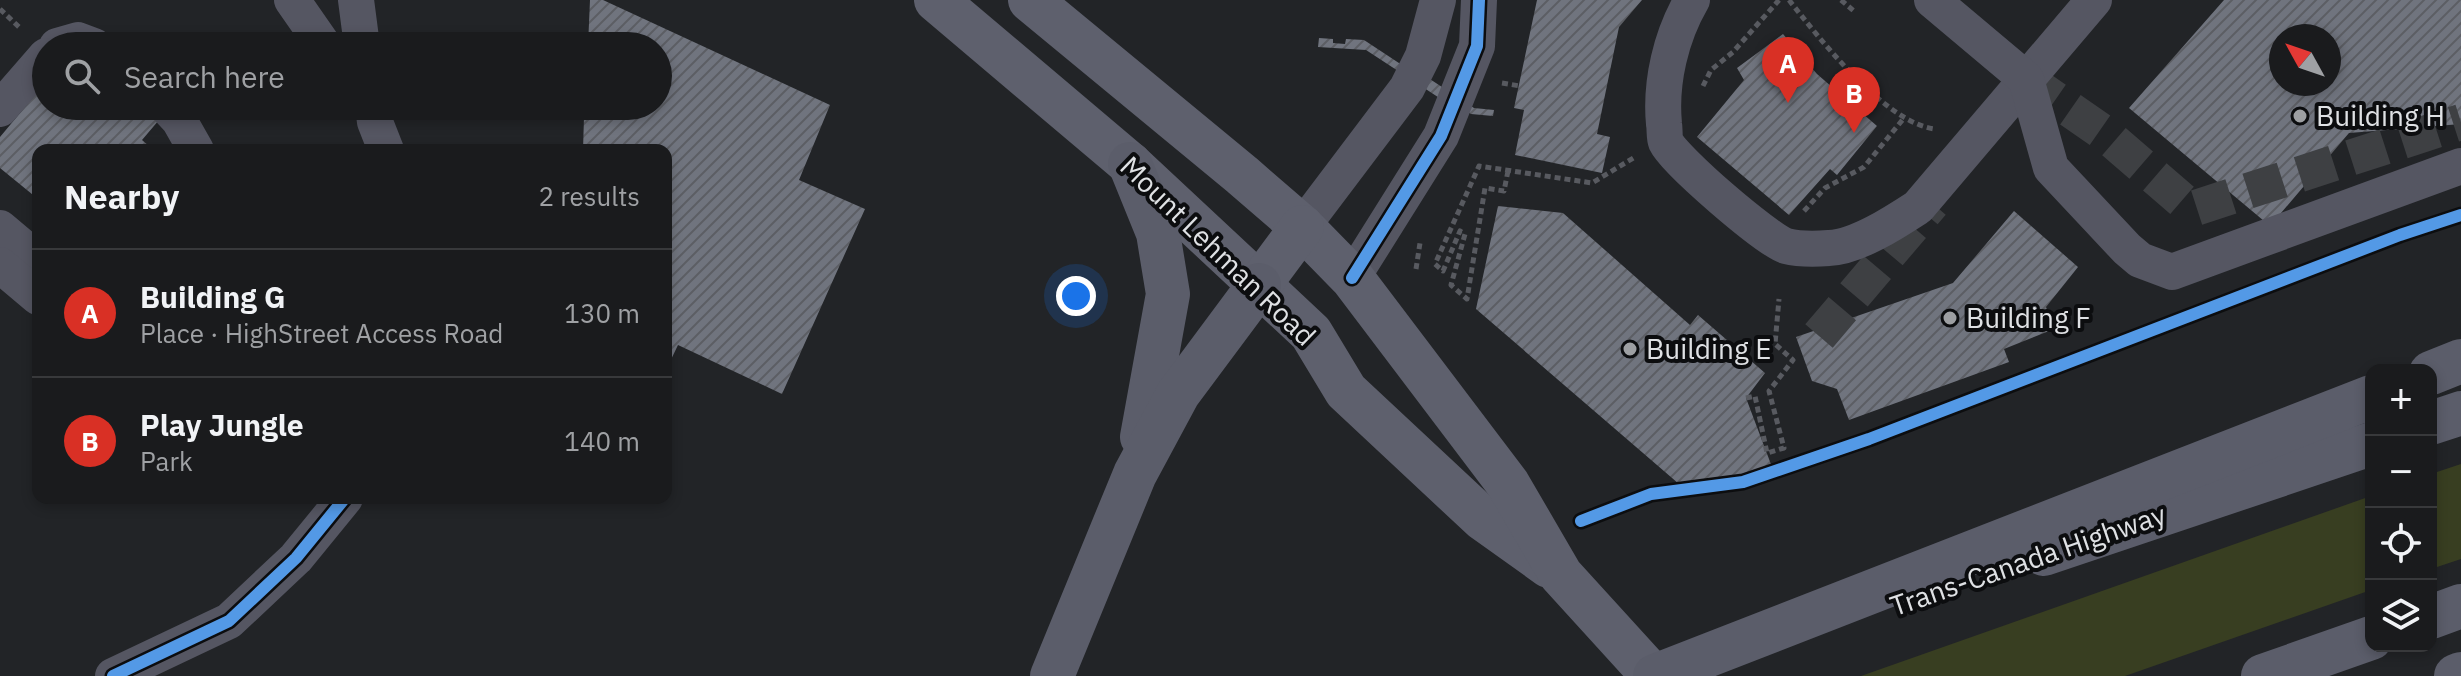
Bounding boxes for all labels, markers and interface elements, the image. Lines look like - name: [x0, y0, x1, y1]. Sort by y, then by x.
- north arrow: [2269, 24, 2341, 96]
- search box: [32, 32, 672, 120]
- pin: A: [1762, 37, 1814, 103]
- icon: search: [60, 54, 104, 98]
- text: Search here: [124, 57, 285, 96]
- pin: B: [1828, 67, 1880, 133]
- place label: Building H: [2316, 97, 2445, 134]
- marker: Building H: [2291, 107, 2309, 125]
- street label: Mount Lehman Road: [1113, 148, 1324, 354]
- text: Nearby: [64, 174, 179, 218]
- text: 2 results: [538, 179, 640, 213]
- your location: [1056, 276, 1096, 316]
- text: Building G: [140, 277, 285, 316]
- text: A: [81, 296, 99, 330]
- text: 130 m: [564, 296, 640, 330]
- place label: Building F: [1966, 299, 2091, 336]
- marker: Building F: [1941, 309, 1959, 327]
- text: Place · HighStreet Access Road: [140, 316, 503, 350]
- place label: Building E: [1646, 330, 1772, 367]
- marker: Building E: [1621, 340, 1639, 358]
- map controls: [2365, 364, 2437, 652]
- button: +: [2365, 364, 2437, 436]
- text: Play Jungle: [140, 405, 304, 444]
- text: B: [81, 424, 99, 458]
- text: 140 m: [564, 424, 640, 458]
- button: −: [2365, 436, 2437, 508]
- text: Park: [140, 444, 193, 478]
- street label: Trans-Canada Highway: [1885, 495, 2171, 624]
- button: locate: [2365, 508, 2437, 580]
- button: layers: [2365, 580, 2437, 652]

